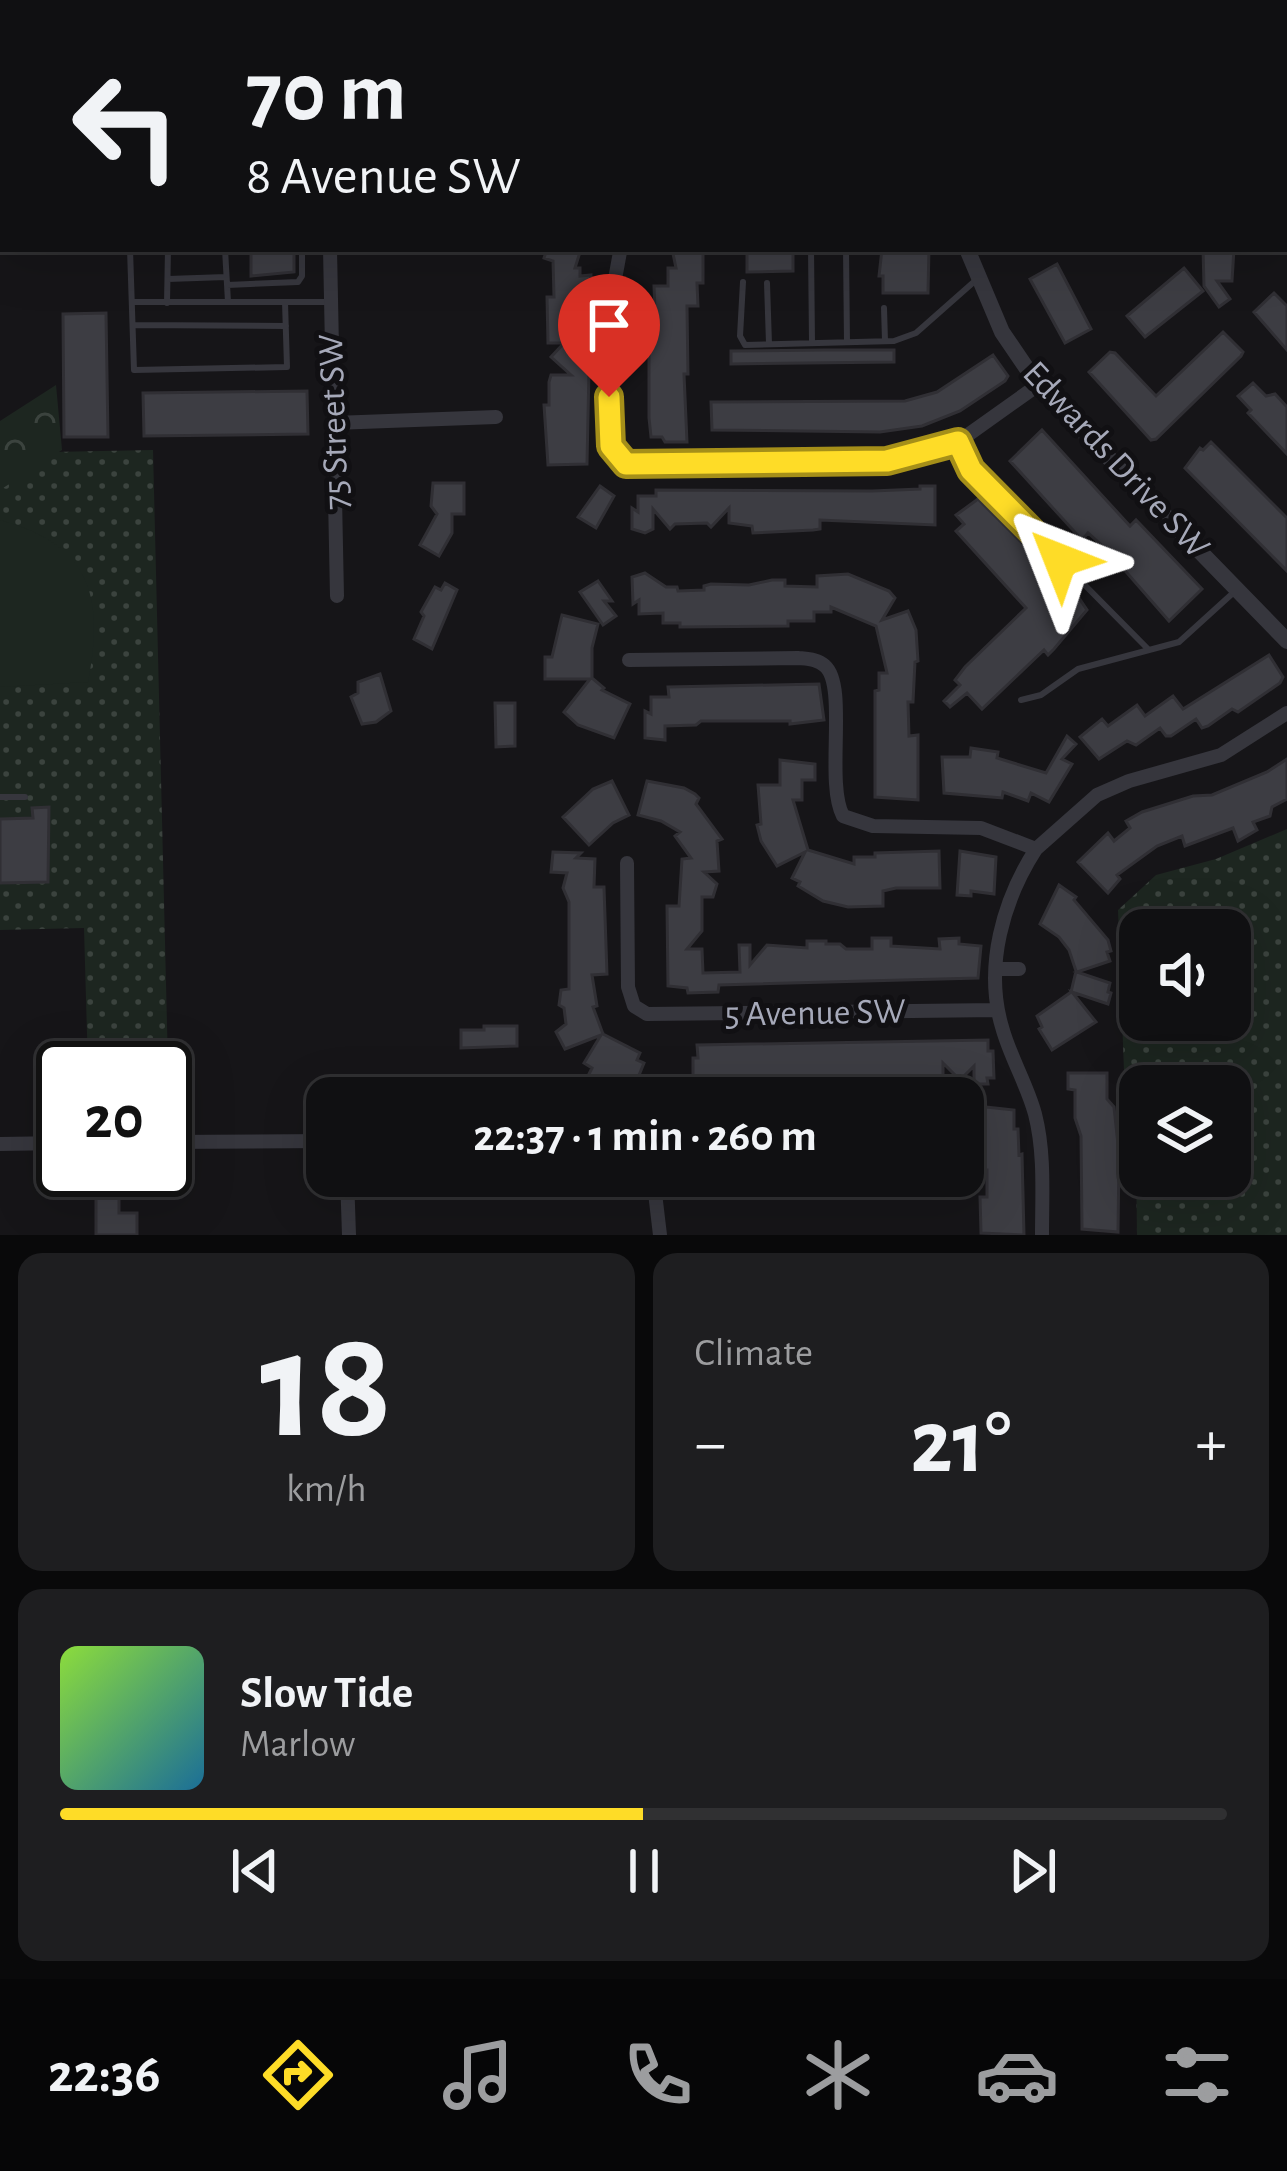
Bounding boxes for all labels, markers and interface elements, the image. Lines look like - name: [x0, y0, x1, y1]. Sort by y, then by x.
- icon: left: [48, 48, 204, 204]
- text: 70 m: [246, 52, 407, 136]
- text: 8 Avenue SW: [246, 150, 521, 204]
- pin: [558, 274, 660, 397]
- icon: arrive: [576, 292, 642, 358]
- street label: 75 Street SW: [313, 334, 355, 510]
- street label: Edwards Drive SW: [1016, 355, 1216, 565]
- position arrow: [997, 497, 1123, 623]
- map controls: [1119, 909, 1251, 1197]
- button: sound: [1119, 909, 1251, 1041]
- street label: 5 Avenue SW: [724, 993, 906, 1033]
- speed limit sign: 20: [36, 1041, 192, 1197]
- button: layers: [1119, 1065, 1251, 1197]
- text: 22:37 · 1 min · 260 m: [473, 1114, 817, 1159]
- text: 18: [260, 1310, 393, 1466]
- text: Climate: [695, 1334, 813, 1373]
- text: 21°: [910, 1399, 1011, 1489]
- text: −: [695, 1411, 726, 1477]
- text: +: [1195, 1411, 1227, 1477]
- text: km/h: [286, 1470, 366, 1509]
- text: Slow Tide: [240, 1671, 413, 1716]
- text: Marlow: [240, 1725, 355, 1764]
- icon: previous: [222, 1838, 288, 1904]
- icon: pause: [611, 1838, 677, 1904]
- icon: next: [1000, 1838, 1066, 1904]
- icon: directions: [256, 2033, 340, 2117]
- icon: music: [436, 2033, 520, 2117]
- icon: phone: [616, 2033, 700, 2117]
- icon: climate: [796, 2033, 880, 2117]
- icon: car: [975, 2033, 1059, 2117]
- icon: filters: [1155, 2033, 1239, 2117]
- text: 22:36: [48, 2048, 160, 2102]

